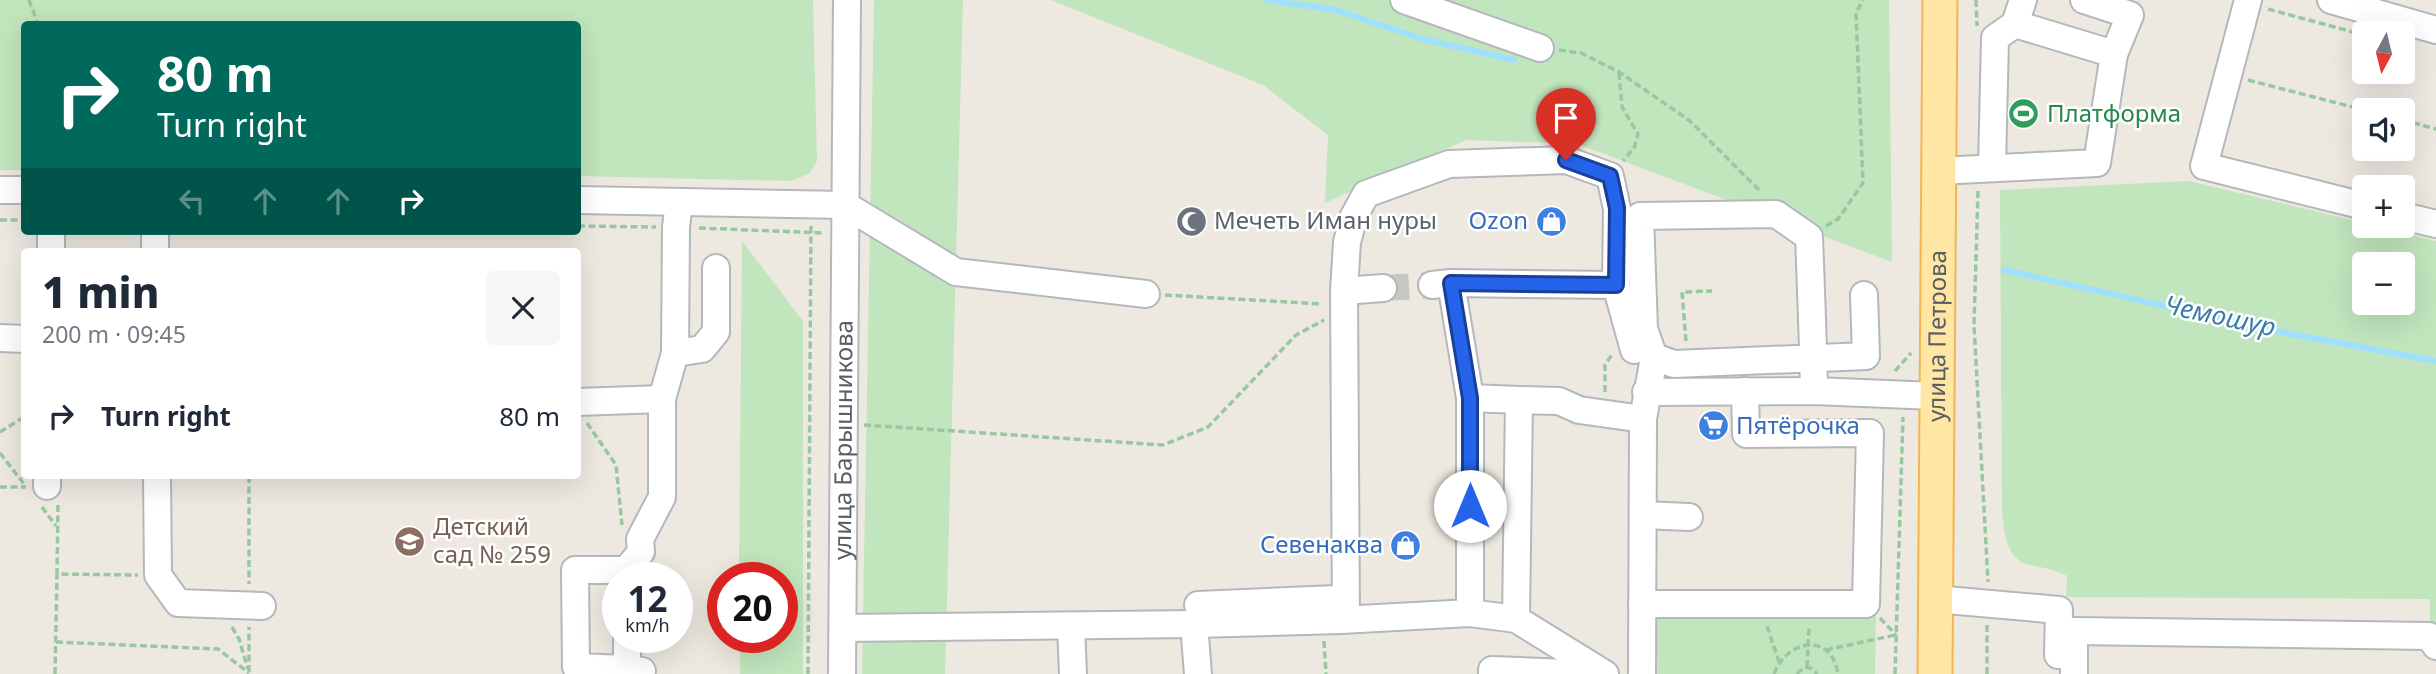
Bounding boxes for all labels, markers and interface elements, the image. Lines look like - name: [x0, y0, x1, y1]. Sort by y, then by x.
- north arrow: [2352, 21, 2415, 84]
- map controls: [2352, 21, 2415, 315]
- text: 80 m: [157, 40, 274, 106]
- icon: right: [42, 49, 133, 140]
- pin: [1536, 88, 1596, 160]
- place label: Платформа: [2047, 96, 2181, 129]
- sports icon: Платформа: [2007, 97, 2041, 131]
- button: sound: [2352, 98, 2415, 161]
- icon: arrive: [1547, 99, 1585, 137]
- text: Turn right: [157, 103, 307, 146]
- button: +: [2352, 175, 2415, 238]
- icon: left: [173, 182, 211, 220]
- icon: ahead: [246, 182, 284, 220]
- icon: ahead: [319, 182, 357, 220]
- icon: right: [392, 182, 430, 220]
- place label: Мечеть Иман нуры: [1214, 203, 1437, 236]
- place label: Ozon: [1469, 203, 1528, 236]
- mosque icon: Мечеть Иман нуры: [1174, 204, 1208, 238]
- shop icon: Ozon: [1534, 204, 1568, 238]
- street label: улица Петрова: [1919, 250, 1953, 422]
- button: −: [2352, 252, 2415, 315]
- text: 1 min: [42, 263, 159, 320]
- button: close: [486, 271, 560, 345]
- water label: Чемошур: [2161, 286, 2279, 344]
- text: 200 m · 09:45: [42, 318, 186, 350]
- street label: улица Барышникова: [825, 320, 860, 560]
- icon: right: [42, 397, 80, 435]
- text: Turn right: [101, 398, 231, 434]
- text: 80 m: [499, 398, 560, 434]
- place label: Пятёрочка: [1736, 408, 1860, 441]
- supermarket icon: Пятёрочка: [1696, 409, 1730, 443]
- position arrow: [1433, 469, 1507, 543]
- place label: Детский сад № 259: [433, 509, 551, 570]
- school or university icon: Детский сад № 259: [393, 524, 427, 558]
- place label: Севенаква: [1260, 527, 1383, 560]
- shop icon: Севенаква: [1389, 528, 1423, 562]
- speed limit sign: 20: [707, 562, 798, 653]
- text: 12: [627, 575, 668, 622]
- text: km/h: [625, 613, 670, 637]

